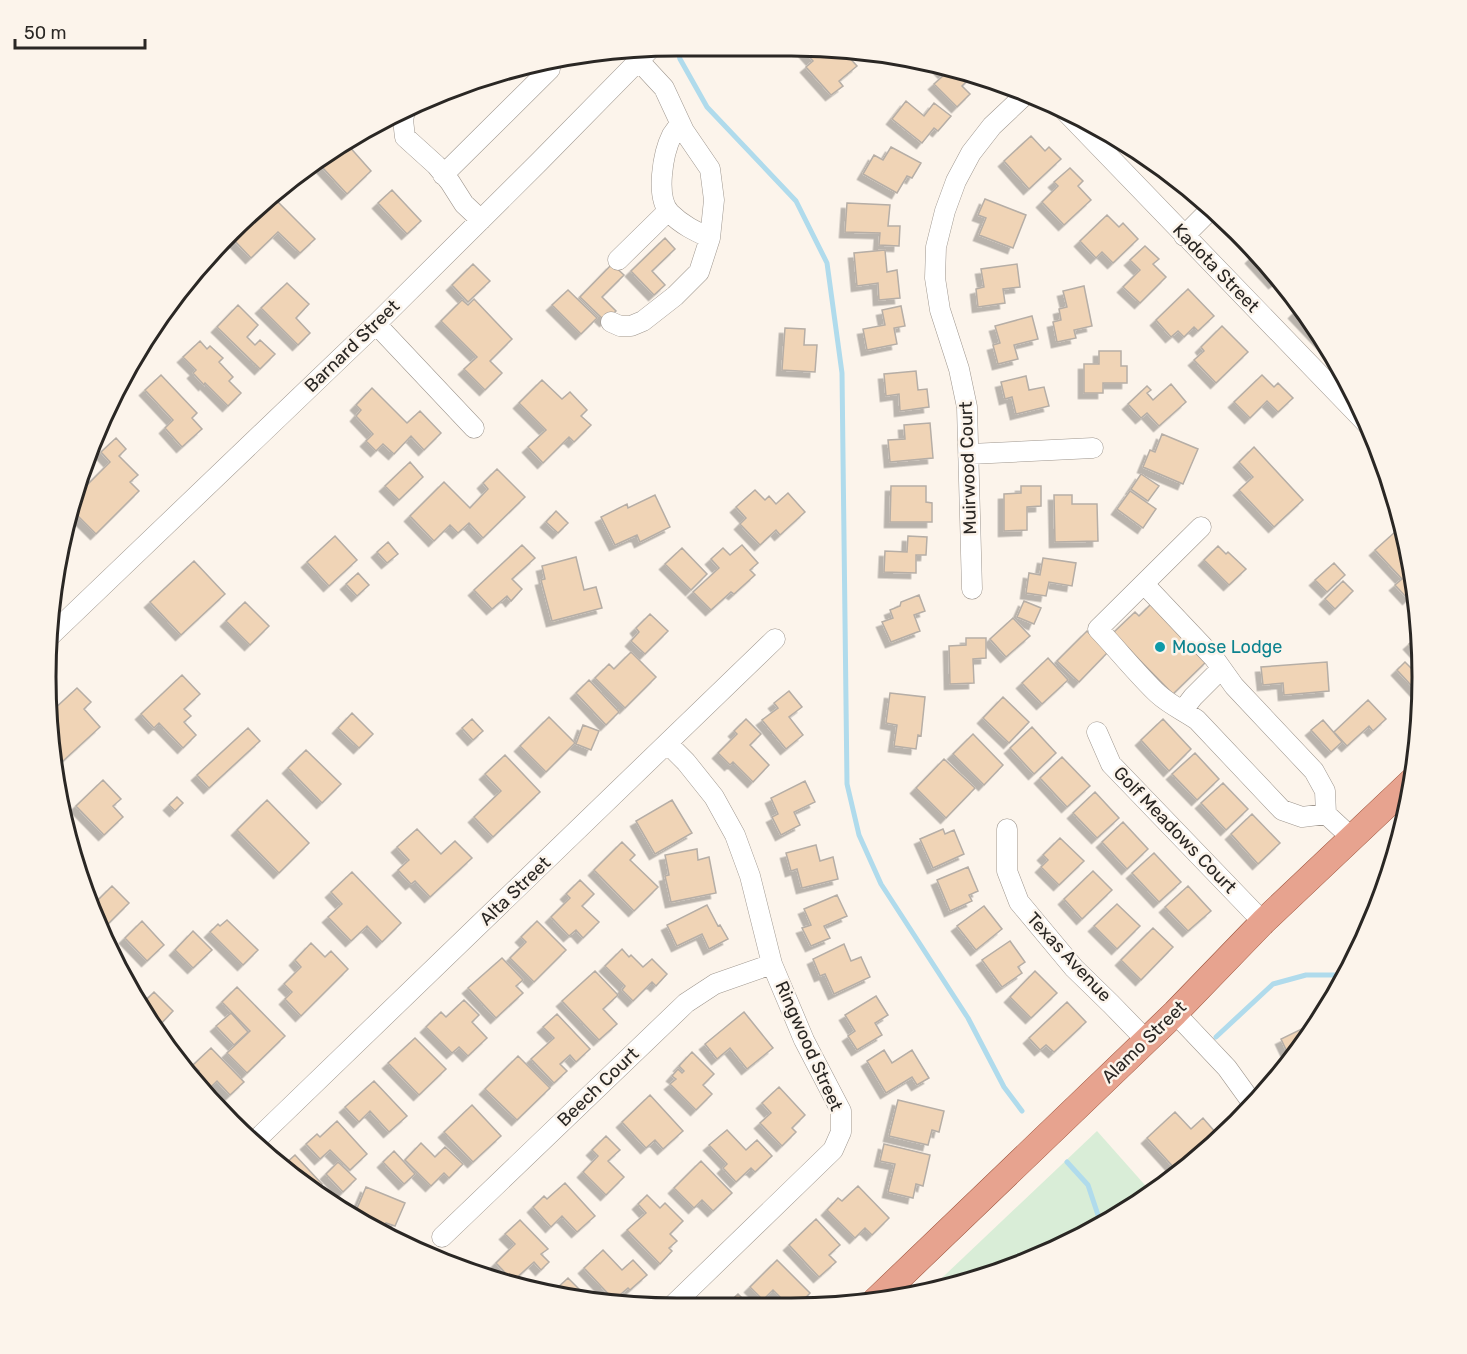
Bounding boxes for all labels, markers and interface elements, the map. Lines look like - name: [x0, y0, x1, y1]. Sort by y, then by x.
- scale bar: [15, 12, 146, 50]
- text: 50 m: [24, 22, 67, 44]
- street label: Kadota Street: [1168, 219, 1264, 317]
- street label: Barnard Street: [300, 295, 404, 397]
- street label: Muirwood Court: [955, 401, 981, 535]
- place label: Moose Lodge: [1172, 636, 1282, 658]
- marker: Moose Lodge: [1153, 640, 1167, 654]
- street label: Golf Meadows Court: [1109, 762, 1241, 898]
- street label: Alta Street: [475, 852, 555, 930]
- street label: Texas Avenue: [1022, 908, 1116, 1006]
- street label: Ringwood Street: [771, 978, 847, 1114]
- street label: Alamo Street: [1097, 996, 1191, 1088]
- street label: Beech Court: [553, 1043, 643, 1131]

